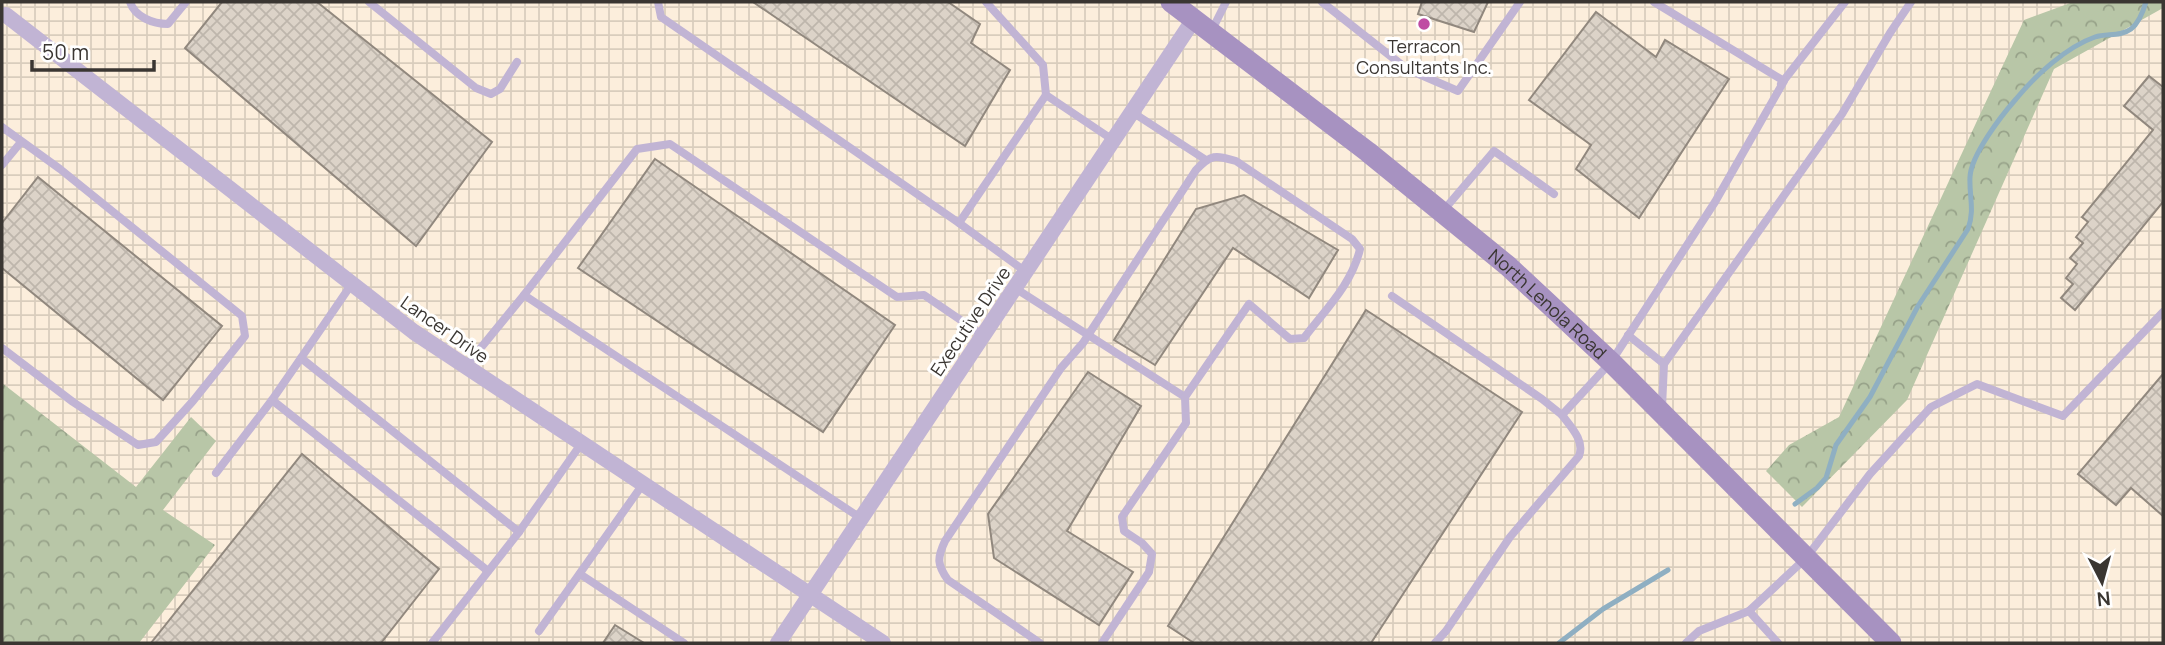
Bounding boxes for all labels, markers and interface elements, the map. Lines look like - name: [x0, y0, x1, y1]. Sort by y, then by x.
- marker: Terracon Consultants Inc.: [1416, 16, 1432, 32]
- scale bar: [32, 28, 154, 72]
- place label: Terracon Consultants Inc.: [1356, 34, 1492, 79]
- text: 50 m: [42, 38, 89, 66]
- street label: North Lenola Road: [1484, 243, 1612, 364]
- street label: Executive Drive: [925, 262, 1015, 380]
- street label: Lancer Drive: [396, 290, 494, 368]
- north arrow: [2067, 547, 2137, 617]
- text: N: [2096, 585, 2112, 613]

